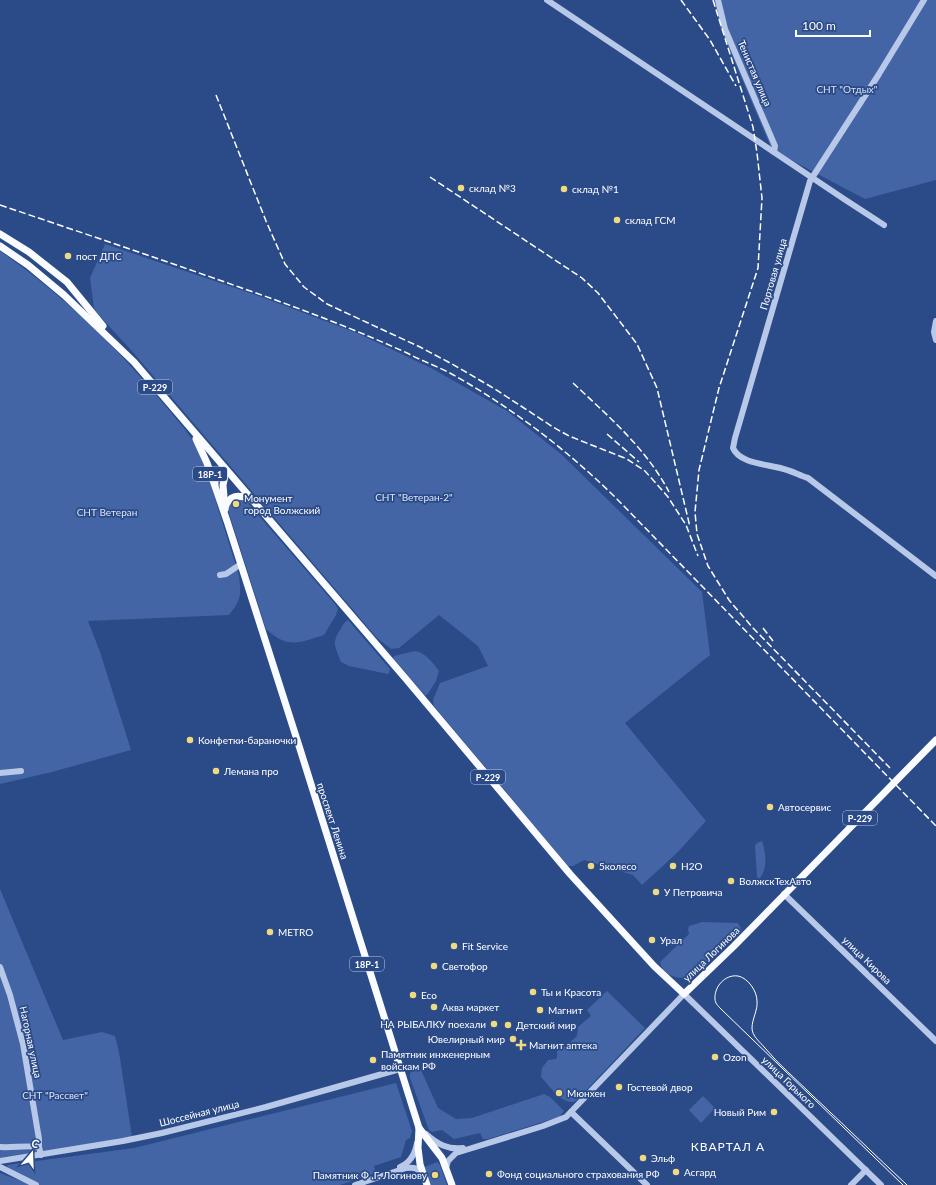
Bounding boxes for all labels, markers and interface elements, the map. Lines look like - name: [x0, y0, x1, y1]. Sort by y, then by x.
- scale bar: [796, 12, 870, 38]
- text: 100 m: [802, 18, 836, 33]
- street label: Тенистая улица: [736, 38, 774, 108]
- park label: СНТ "Отдых": [816, 83, 878, 95]
- place label: склад №3: [469, 182, 516, 194]
- marker: склад №3: [456, 183, 466, 193]
- place label: склад №1: [572, 183, 619, 195]
- marker: склад №1: [559, 184, 569, 194]
- place label: склад ГСМ: [625, 214, 676, 226]
- marker: склад ГСМ: [612, 215, 622, 225]
- street label: Портовая улица: [757, 237, 789, 311]
- place label: пост ДПС: [76, 250, 122, 262]
- marker: пост ДПС: [63, 251, 73, 261]
- road number: Р-229: [138, 380, 172, 394]
- road number: 18Р-1: [193, 467, 227, 481]
- park label: СНТ "Ветеран-2": [375, 491, 453, 503]
- place label: Монумент город Волжский: [244, 492, 321, 516]
- marker: Монумент город Волжский: [231, 499, 241, 509]
- park label: СНТ Ветеран: [77, 506, 137, 518]
- place label: Конфетки-бараночки: [198, 734, 297, 746]
- marker: Конфетки-бараночки: [185, 735, 195, 745]
- place label: Лемана про: [223, 765, 279, 777]
- marker: Лемана про: [211, 766, 221, 776]
- road number: Р-229: [471, 770, 505, 784]
- street label: проспект Ленина: [315, 781, 351, 861]
- place label: Автосервис: [778, 801, 831, 813]
- marker: Автосервис: [765, 802, 775, 812]
- road number: Р-229: [843, 811, 877, 825]
- place label: 5колесо: [599, 860, 637, 872]
- place label: H2O: [681, 860, 702, 872]
- marker: 5колесо: [586, 861, 596, 871]
- marker: H2O: [668, 861, 678, 871]
- place label: ВолжскТехАвто: [739, 875, 812, 887]
- marker: ВолжскТехАвто: [726, 876, 736, 886]
- place label: У Петровича: [664, 886, 722, 898]
- marker: У Петровича: [651, 887, 661, 897]
- street label: улица Логинова: [680, 924, 742, 984]
- place label: METRO: [278, 926, 313, 938]
- marker: METRO: [265, 927, 275, 937]
- place label: Урал: [660, 934, 682, 946]
- street label: улица Кирова: [840, 934, 894, 986]
- marker: Урал: [647, 935, 657, 945]
- place label: Fit Service: [462, 940, 508, 952]
- marker: Fit Service: [449, 941, 459, 951]
- road number: 18Р-1: [350, 957, 384, 971]
- place label: Светофор: [442, 960, 488, 972]
- marker: Светофор: [429, 961, 439, 971]
- place label: Ты и Красота: [541, 986, 601, 998]
- marker: Ты и Красота: [528, 987, 538, 997]
- place label: Eco: [421, 989, 437, 1001]
- marker: Eco: [408, 990, 418, 1000]
- place label: Аква маркет: [442, 1001, 499, 1013]
- marker: Аква маркет: [429, 1002, 439, 1012]
- place label: Магнит: [548, 1004, 583, 1016]
- street label: Нагорная улица: [18, 1005, 44, 1079]
- marker: Магнит: [535, 1005, 545, 1015]
- place label: НА РЫБАЛКУ поехали: [380, 1018, 486, 1030]
- marker: НА РЫБАЛКУ поехали: [489, 1019, 499, 1029]
- place label: Детский мир: [516, 1019, 576, 1031]
- marker: Детский мир: [503, 1020, 513, 1030]
- place label: Ювелирный мир: [428, 1033, 505, 1045]
- marker: Ювелирный мир: [508, 1034, 518, 1044]
- place label: Магнит аптека: [529, 1039, 597, 1051]
- marker: Магнит аптека: [516, 1040, 526, 1050]
- place label: Памятник инженерным войскам РФ: [381, 1048, 490, 1072]
- place label: Ozon: [723, 1051, 747, 1063]
- marker: Ozon: [710, 1052, 720, 1062]
- street label: улица Горького: [760, 1053, 819, 1111]
- marker: Памятник инженерным войскам РФ: [368, 1055, 378, 1065]
- place label: Гостевой двор: [627, 1081, 693, 1093]
- marker: Гостевой двор: [614, 1082, 624, 1092]
- place label: Мюнхен: [567, 1087, 605, 1099]
- marker: Мюнхен: [554, 1088, 564, 1098]
- park label: СНТ "Рассвет": [22, 1089, 88, 1101]
- street label: Шоссейная улица: [158, 1097, 240, 1129]
- place label: Новый Рим: [714, 1106, 766, 1118]
- marker: Новый Рим: [769, 1107, 779, 1117]
- north arrow: [12, 1133, 52, 1173]
- text: С: [30, 1136, 42, 1151]
- district label: КВАРТАЛ А: [691, 1139, 765, 1154]
- place label: Эльф: [651, 1152, 675, 1164]
- marker: Эльф: [638, 1153, 648, 1163]
- place label: Асгард: [684, 1166, 716, 1178]
- marker: Асгард: [671, 1167, 681, 1177]
- place label: Фонд социального страхования РФ: [497, 1168, 660, 1180]
- place label: Памятник Ф .Г. Логинову: [313, 1169, 428, 1181]
- marker: Фонд социального страхования РФ: [484, 1169, 494, 1179]
- marker: Памятник Ф .Г. Логинову: [430, 1170, 440, 1180]

